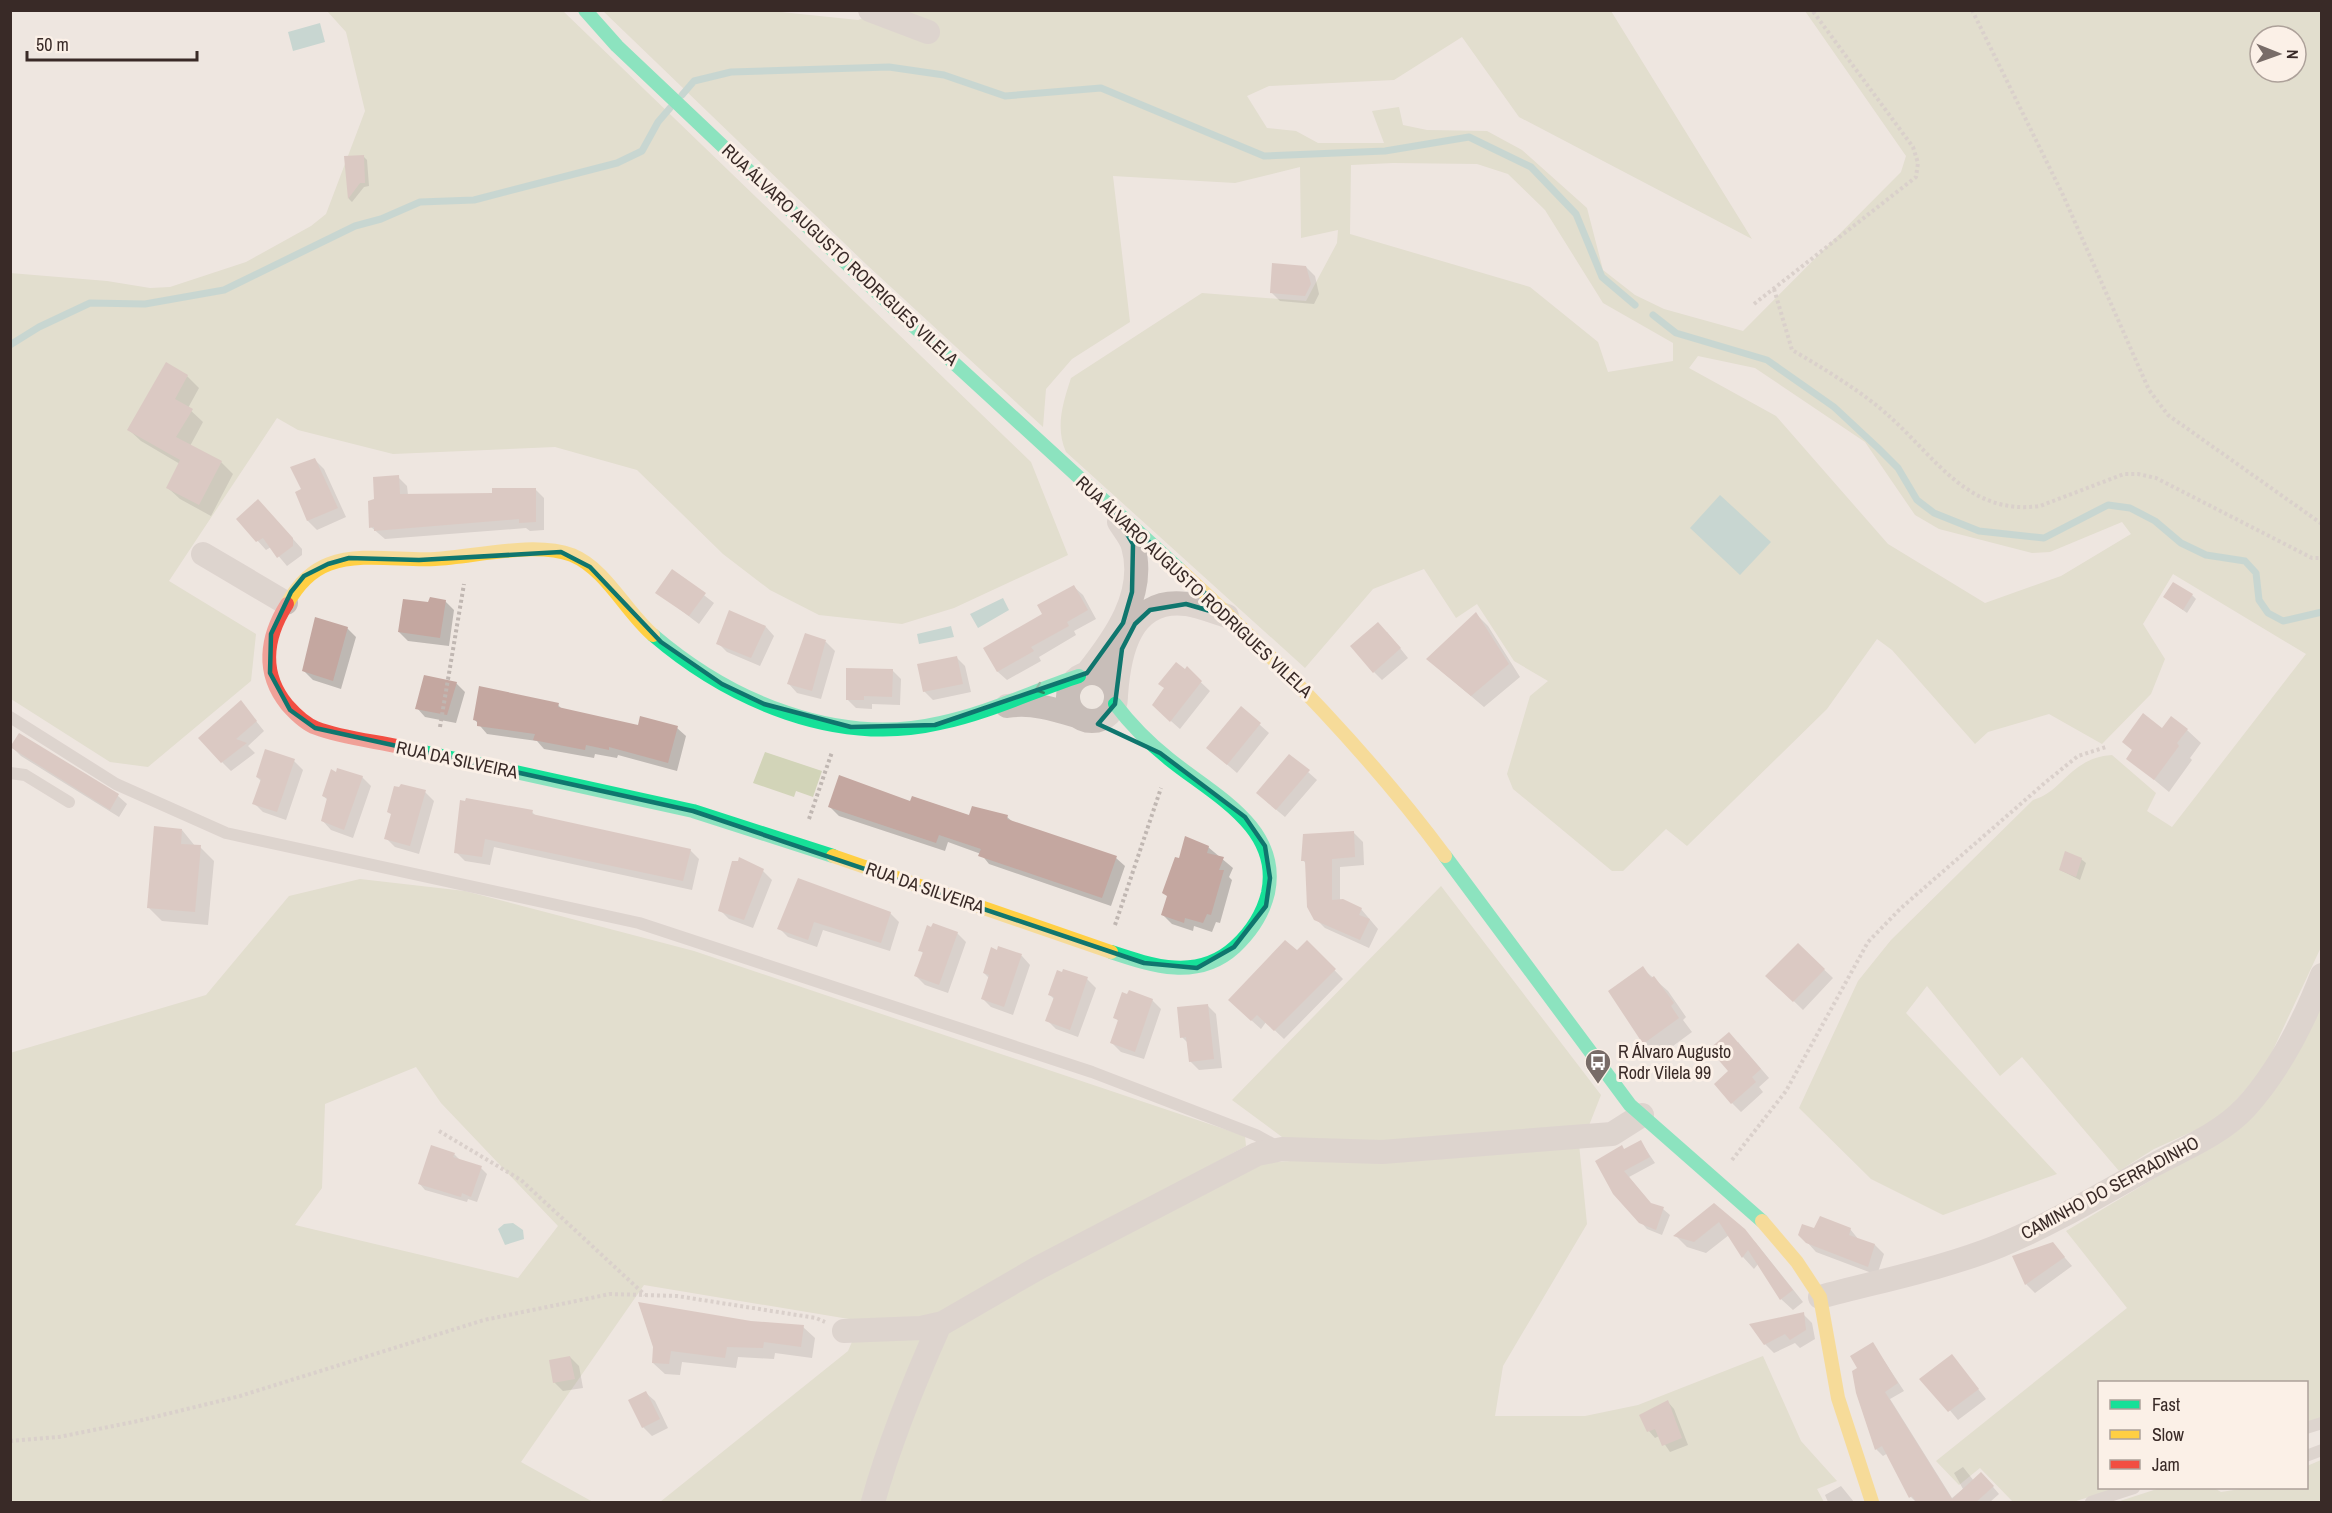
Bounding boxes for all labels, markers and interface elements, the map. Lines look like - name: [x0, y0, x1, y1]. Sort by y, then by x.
- scale bar: [27, 24, 196, 62]
- north arrow: [2248, 24, 2308, 84]
- text: 50 m: [36, 32, 69, 57]
- text: N: [2282, 49, 2304, 59]
- street label: RUA ÁLVARO AUGUSTO RODRIGUES VILELA: [717, 138, 964, 371]
- street label: RUA ÁLVARO AUGUSTO RODRIGUES VILELA: [1071, 470, 1318, 703]
- one-way arrow: [1034, 682, 1045, 694]
- street label: RUA DA SILVEIRA: [394, 734, 520, 785]
- street label: RUA DA SILVEIRA: [863, 856, 988, 920]
- place label: R Álvaro Augusto Rodr Vilela 99: [1618, 1039, 1731, 1085]
- bus stop icon: R Álvaro Augusto Rodr Vilela 99: [1583, 1047, 1613, 1085]
- street label: CAMINHO DO SERRADINHO: [2016, 1130, 2203, 1245]
- legend: [2098, 1381, 2308, 1489]
- text: Fast: [2152, 1392, 2180, 1417]
- text: Slow: [2152, 1422, 2184, 1447]
- text: Jam: [2152, 1452, 2180, 1477]

